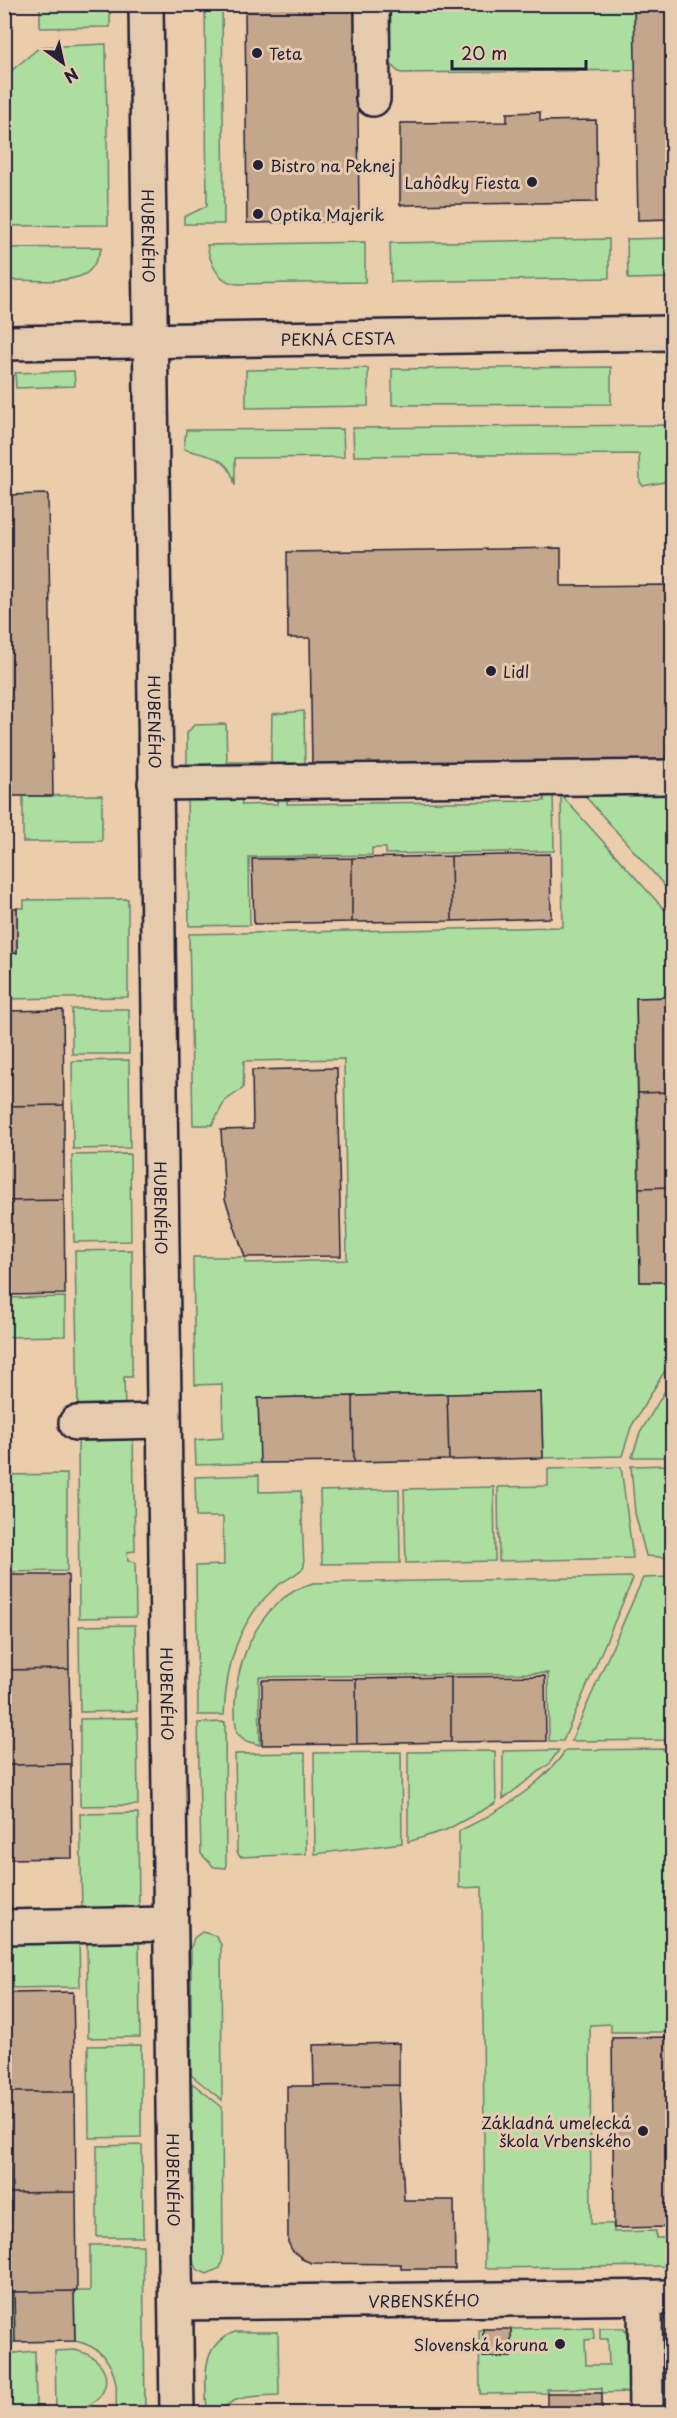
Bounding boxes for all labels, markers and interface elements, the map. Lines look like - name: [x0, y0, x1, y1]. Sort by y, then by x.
- north arrow: [33, 33, 93, 93]
- scale bar: [452, 33, 586, 71]
- text: 20 m: [461, 39, 507, 66]
- place label: Teta: [269, 41, 302, 65]
- marker: Teta: [250, 46, 264, 60]
- text: N: [60, 63, 84, 90]
- place label: Bistro na Peknej: [270, 153, 395, 177]
- marker: Bistro na Peknej: [251, 158, 265, 172]
- place label: Lahôdky Fiesta: [404, 170, 520, 194]
- marker: Lahôdky Fiesta: [525, 175, 539, 189]
- street label: HUBENÉHO: [136, 189, 162, 283]
- place label: Optika Majerik: [270, 202, 385, 226]
- marker: Optika Majerik: [251, 207, 265, 221]
- street label: PEKNÁ CESTA: [281, 325, 395, 351]
- place label: Lidl: [503, 659, 529, 683]
- marker: Lidl: [484, 664, 498, 678]
- street label: HUBENÉHO: [143, 675, 168, 769]
- street label: HUBENÉHO: [149, 1161, 174, 1255]
- street label: HUBENÉHO: [155, 1647, 180, 1741]
- place label: Základná umelecká škola Vrbenského: [481, 2110, 631, 2152]
- marker: Základná umelecká škola Vrbenského: [636, 2124, 650, 2138]
- street label: HUBENÉHO: [161, 2133, 187, 2227]
- street label: VRBENSKÉHO: [368, 2287, 480, 2313]
- place label: Slovenská koruna: [414, 2332, 548, 2356]
- marker: Slovenská koruna: [553, 2337, 567, 2351]

